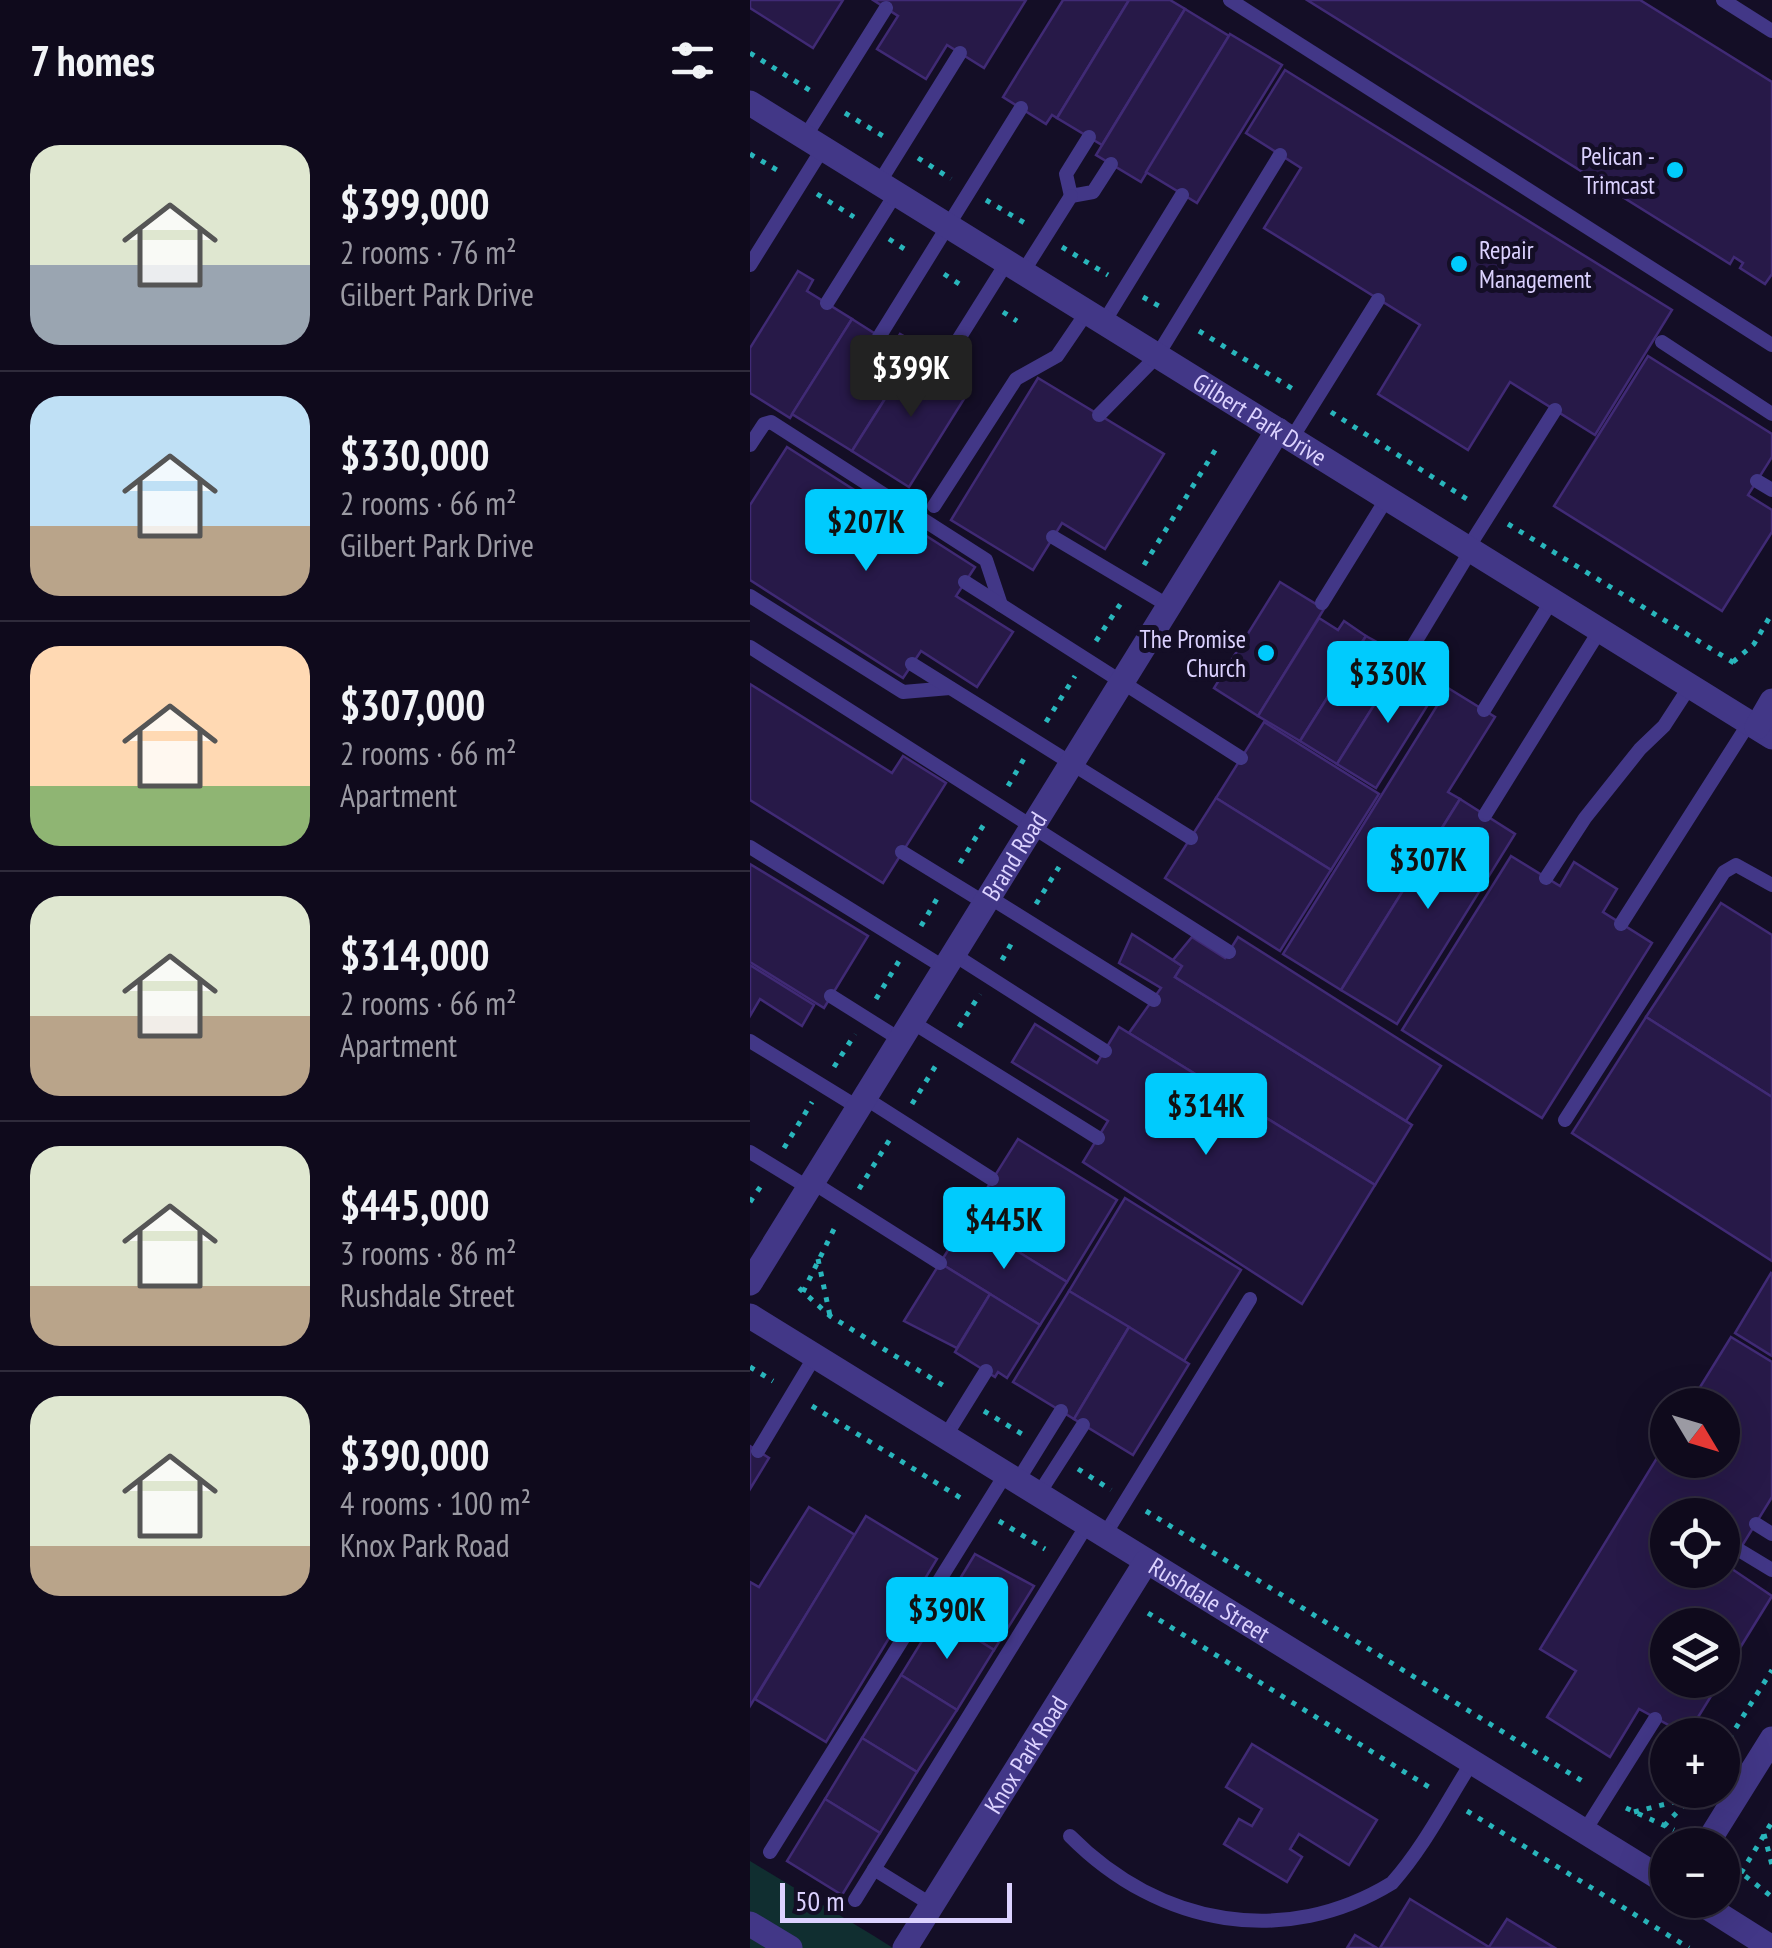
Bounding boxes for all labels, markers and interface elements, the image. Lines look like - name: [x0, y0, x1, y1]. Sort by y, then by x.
- text: 7 homes: [30, 33, 155, 88]
- icon: filters: [665, 33, 720, 88]
- place label: Pelican - Trimcast: [1581, 140, 1655, 201]
- marker: Pelican - Trimcast: [1664, 159, 1686, 181]
- text: $399,000: [340, 176, 490, 231]
- icon: home: [110, 185, 230, 305]
- text: 2 rooms · 76 m²: [340, 231, 517, 273]
- place label: Repair Management: [1479, 234, 1592, 295]
- marker: Repair Management: [1448, 253, 1470, 275]
- text: Gilbert Park Drive: [340, 273, 534, 315]
- pin: $399K: [841, 335, 981, 420]
- text: $399K: [872, 346, 950, 388]
- street label: Gilbert Park Drive: [1187, 366, 1333, 473]
- text: $330,000: [340, 427, 490, 482]
- icon: home: [110, 436, 230, 556]
- text: 2 rooms · 66 m²: [340, 482, 517, 524]
- pin: $207K: [796, 489, 936, 574]
- text: $207K: [827, 500, 905, 542]
- text: Gilbert Park Drive: [340, 524, 534, 566]
- place label: The Promise Church: [1139, 623, 1246, 684]
- pin: $330K: [1318, 641, 1458, 726]
- marker: The Promise Church: [1255, 642, 1277, 664]
- text: $330K: [1349, 652, 1427, 694]
- text: $307,000: [340, 677, 485, 732]
- icon: home: [110, 686, 230, 806]
- text: 2 rooms · 66 m²: [340, 732, 517, 774]
- text: Apartment: [340, 774, 457, 816]
- street label: Brand Road: [975, 806, 1054, 906]
- pin: $307K: [1358, 827, 1498, 912]
- text: $307K: [1389, 838, 1467, 880]
- text: $314,000: [340, 927, 490, 982]
- icon: home: [110, 936, 230, 1056]
- text: 2 rooms · 66 m²: [340, 982, 517, 1024]
- text: Apartment: [340, 1024, 457, 1066]
- pin: $314K: [1136, 1073, 1276, 1158]
- text: $314K: [1167, 1084, 1245, 1126]
- text: $445,000: [340, 1177, 490, 1232]
- icon: home: [110, 1186, 230, 1306]
- pin: $445K: [934, 1187, 1074, 1272]
- text: $445K: [965, 1198, 1043, 1240]
- text: 3 rooms · 86 m²: [340, 1232, 517, 1274]
- text: Rushdale Street: [340, 1274, 515, 1316]
- north arrow: [1650, 1388, 1740, 1478]
- map controls: [1650, 1388, 1740, 1918]
- text: $390,000: [340, 1427, 490, 1482]
- icon: home: [110, 1436, 230, 1556]
- text: 4 rooms · 100 m²: [340, 1482, 531, 1524]
- button: locate: [1650, 1498, 1740, 1588]
- text: Knox Park Road: [340, 1524, 510, 1566]
- street label: Rushdale Street: [1143, 1550, 1276, 1649]
- pin: $390K: [877, 1577, 1017, 1662]
- text: $390K: [908, 1588, 986, 1630]
- button: layers: [1650, 1608, 1740, 1698]
- street label: Knox Park Road: [977, 1690, 1074, 1819]
- button: +: [1650, 1718, 1740, 1808]
- button: −: [1650, 1828, 1740, 1918]
- scale bar: [780, 1878, 1012, 1922]
- text: 50 m: [795, 1882, 844, 1919]

